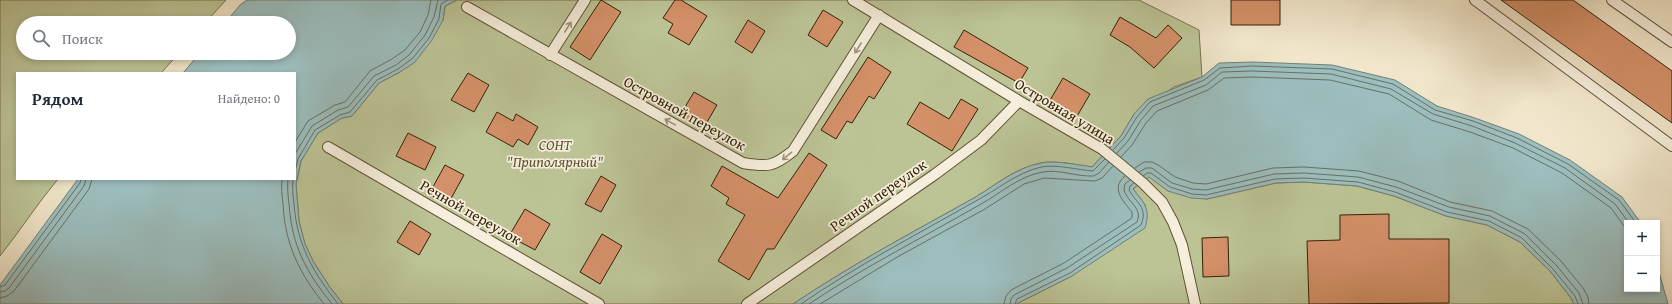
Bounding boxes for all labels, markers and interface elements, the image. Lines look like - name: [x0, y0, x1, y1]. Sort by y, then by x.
- search box: [16, 16, 296, 60]
- one-way arrow: [564, 21, 572, 33]
- icon: search: [30, 27, 52, 49]
- text: Поиск: [62, 28, 103, 49]
- one-way arrow: [854, 42, 862, 53]
- street label: Островной переулок: [620, 71, 750, 155]
- street label: Островная улица: [1011, 73, 1120, 150]
- text: Рядом: [32, 86, 83, 111]
- text: Найдено: 0: [218, 89, 280, 108]
- one-way arrow: [664, 118, 676, 126]
- park label: СОНТ "Приполярный": [507, 134, 603, 172]
- one-way arrow: [781, 152, 792, 161]
- street label: Речной переулок: [825, 154, 931, 236]
- street label: Речной переулок: [416, 174, 526, 250]
- map controls: [1624, 220, 1660, 292]
- button: +: [1624, 220, 1660, 256]
- button: −: [1624, 256, 1660, 292]

